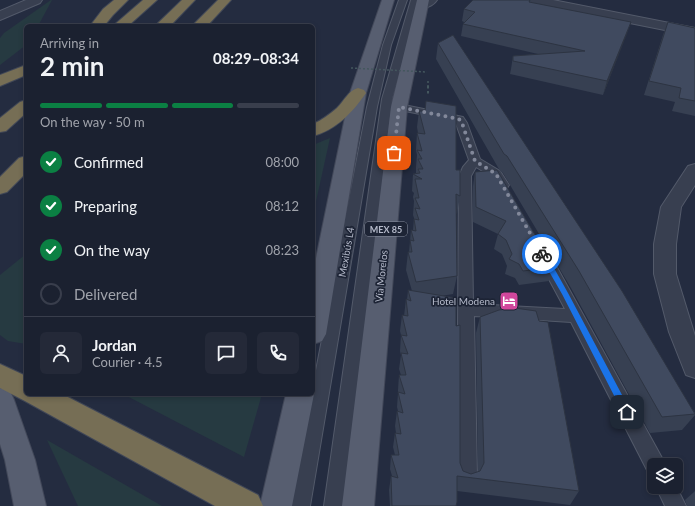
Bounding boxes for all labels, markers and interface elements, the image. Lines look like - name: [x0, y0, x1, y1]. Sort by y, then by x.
- text: Arriving in: [40, 35, 99, 51]
- text: 08:29–08:34: [213, 49, 299, 67]
- text: 2 min: [40, 50, 104, 82]
- text: On the way · 50 m: [40, 114, 145, 130]
- pin: [377, 136, 411, 170]
- icon: bag: [383, 142, 405, 164]
- icon: check: [40, 151, 62, 173]
- text: Confirmed: [74, 153, 143, 171]
- text: 08:00: [266, 154, 299, 170]
- icon: check: [40, 195, 62, 217]
- text: Preparing: [74, 197, 137, 215]
- text: 08:12: [266, 198, 299, 214]
- road number: MEX 85: [365, 222, 407, 236]
- street label: Mexibús L4: [336, 226, 356, 278]
- courier: [522, 234, 562, 274]
- icon: check: [40, 239, 62, 261]
- text: On the way: [74, 241, 150, 259]
- text: 08:23: [266, 242, 299, 258]
- icon: bike: [531, 243, 553, 265]
- street label: Vía Morelos: [372, 249, 390, 303]
- text: Delivered: [74, 285, 137, 303]
- hotel icon: Hotel Modena: [498, 290, 520, 312]
- place label: Hotel Modena: [432, 295, 495, 307]
- button: person: [40, 332, 82, 374]
- button: chat: [205, 332, 247, 374]
- button: phone: [257, 332, 299, 374]
- text: Jordan: [92, 336, 137, 354]
- text: Courier · 4.5: [92, 354, 163, 370]
- pin: [610, 395, 644, 429]
- icon: home: [616, 401, 638, 423]
- map controls: [647, 458, 683, 494]
- button: layers: [647, 458, 683, 494]

